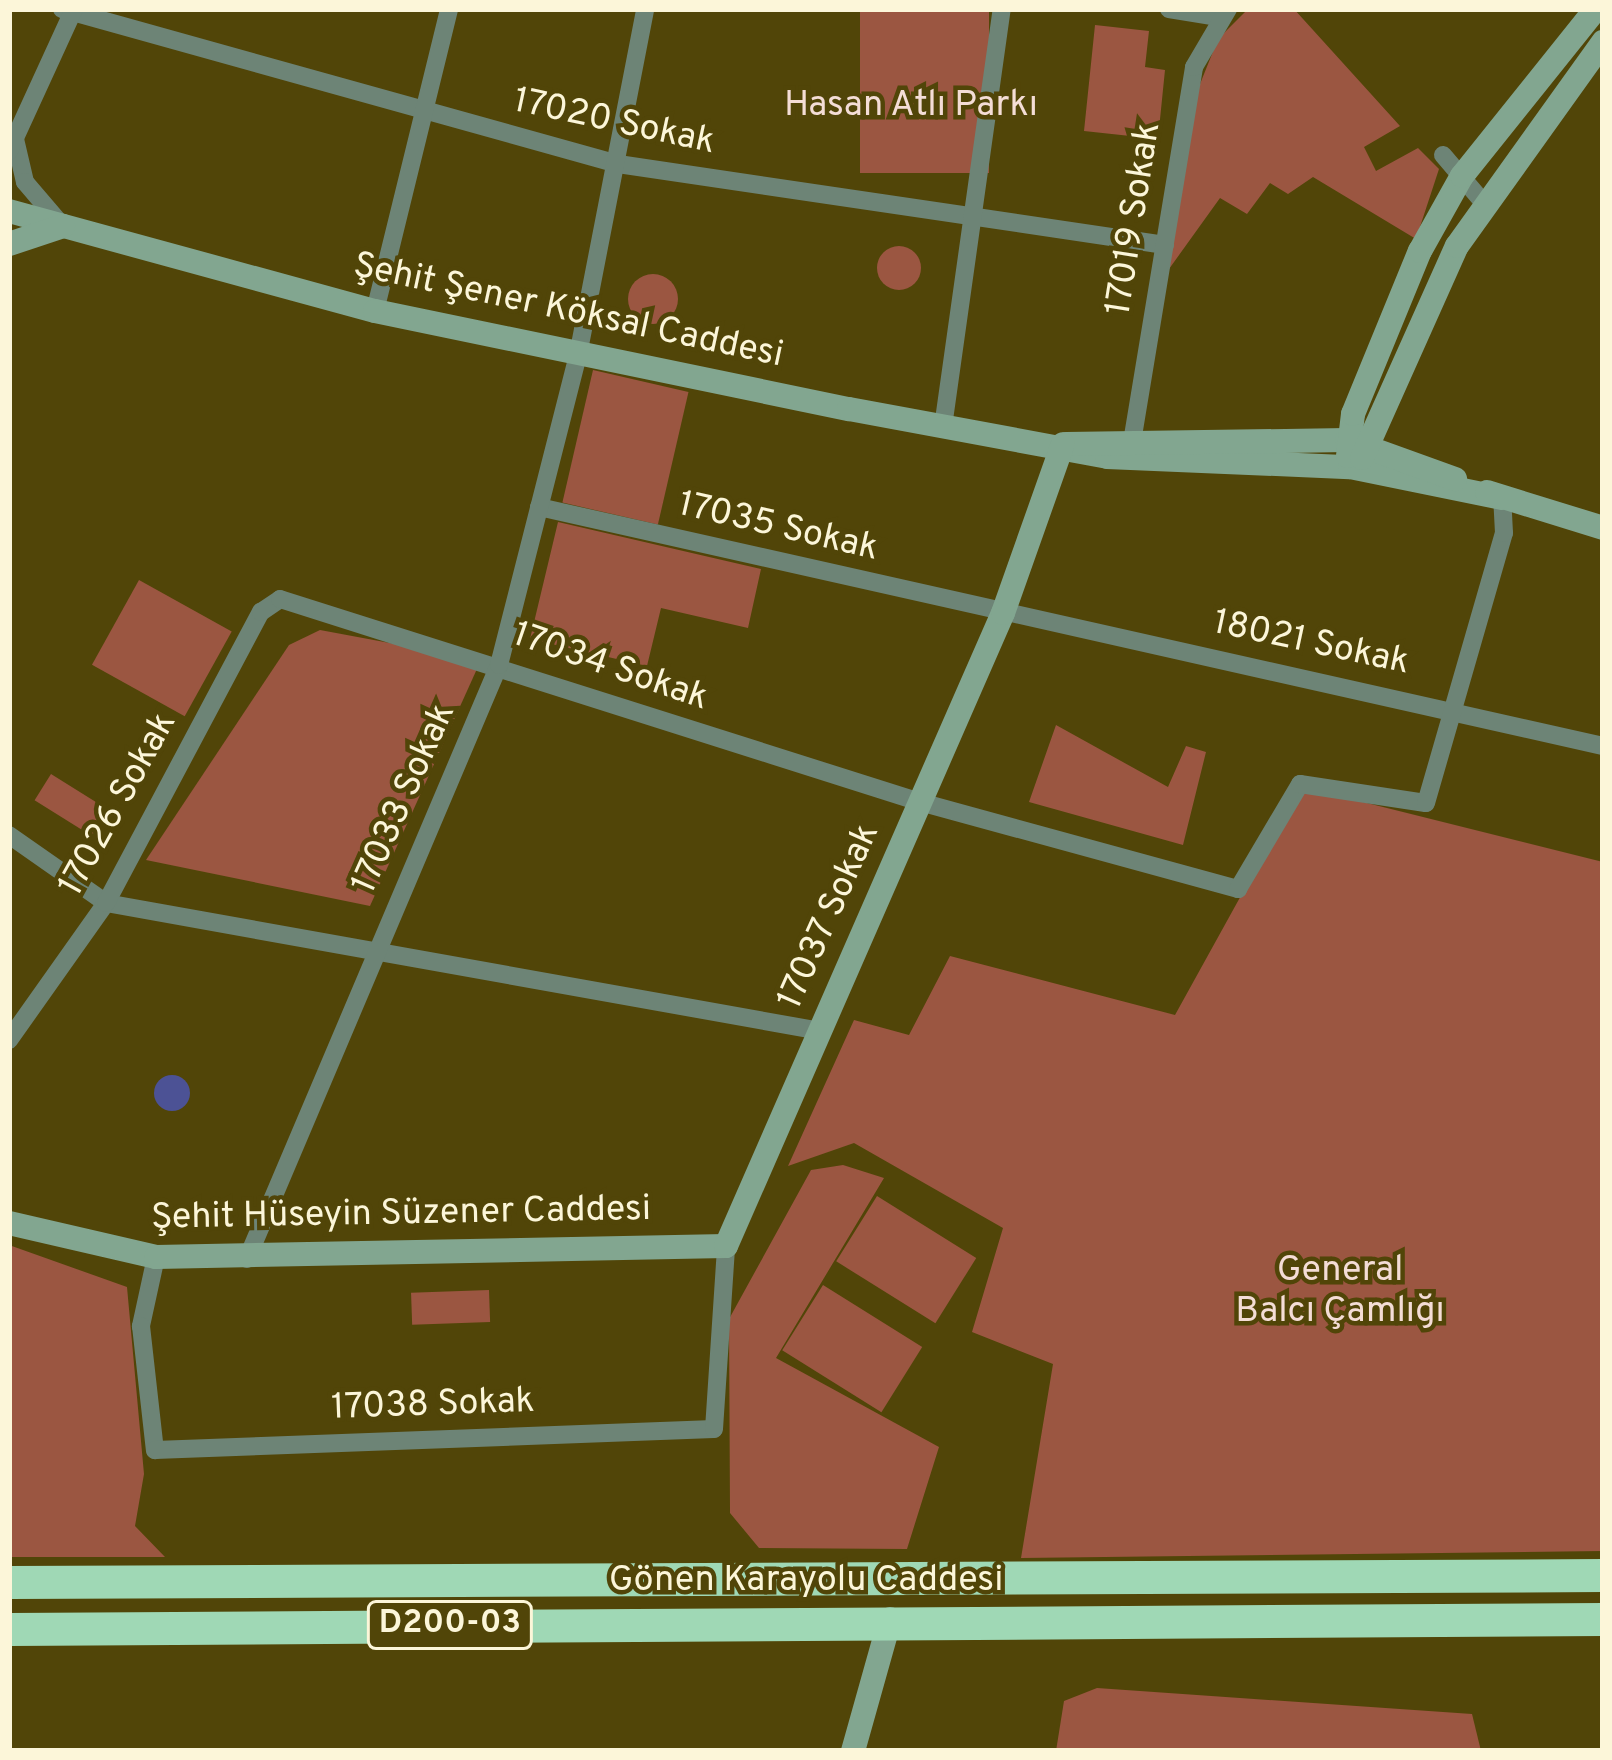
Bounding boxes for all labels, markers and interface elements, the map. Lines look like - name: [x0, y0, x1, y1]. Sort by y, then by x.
- street label: 17020 Sokak: [509, 81, 719, 165]
- park label: Hasan Atlı Parkı: [783, 85, 1039, 129]
- street label: 17019 Sokak: [1098, 119, 1172, 319]
- street label: Şehit Şener Köksal Caddesi: [349, 245, 787, 379]
- street label: 17035 Sokak: [674, 484, 882, 572]
- street label: 18021 Sokak: [1209, 602, 1413, 686]
- street label: 17034 Sokak: [507, 614, 713, 722]
- street label: 17033 Sokak: [344, 697, 466, 901]
- street label: 17026 Sokak: [51, 706, 187, 904]
- street label: 17037 Sokak: [770, 817, 890, 1017]
- street label: Şehit Hüseyin Süzener Caddesi: [151, 1189, 651, 1241]
- park label: General Balcı Çamlığı: [1235, 1249, 1445, 1334]
- street label: 17038 Sokak: [331, 1381, 535, 1431]
- street label: Gönen Karayolu Caddesi: [609, 1560, 1003, 1604]
- road number: D200-03: [366, 1598, 534, 1652]

